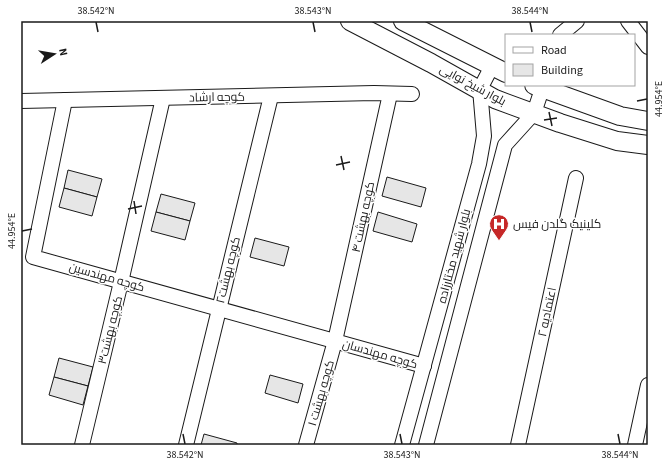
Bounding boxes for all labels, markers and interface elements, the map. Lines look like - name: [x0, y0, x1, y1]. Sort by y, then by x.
- text: 38.542°N: [77, 4, 115, 18]
- text: 38.543°N: [294, 4, 332, 18]
- text: 38.544°N: [511, 4, 549, 18]
- north arrow: [34, 34, 74, 74]
- legend: [505, 34, 635, 86]
- text: Road: [541, 42, 567, 59]
- text: N: [55, 47, 71, 57]
- street label: بلوار شیخ نوایی: [436, 61, 509, 110]
- text: Building: [541, 62, 583, 79]
- text: 44.954°E: [652, 81, 666, 117]
- street label: کوچه ارشاد: [189, 89, 245, 106]
- street label: کوچه بهشت ۴: [348, 180, 379, 254]
- street label: بلوار شهید مختارزاده: [434, 207, 475, 305]
- text: 44.954°E: [5, 213, 19, 249]
- hospital icon: کلینیک گلدن فیس: [488, 213, 510, 241]
- place label: کلینیک گلدن فیس: [513, 216, 601, 233]
- street label: کوچه بهشت۲: [212, 235, 245, 305]
- street label: کوچه مهندسین: [67, 259, 147, 296]
- street label: اعتمادیه ۲: [534, 286, 561, 338]
- street label: کوچه بهشت۳: [94, 294, 127, 366]
- street label: کوچه مهندسان: [340, 336, 419, 373]
- street label: کوچه بهشت ۱: [304, 358, 339, 428]
- text: 38.542°N: [166, 448, 204, 462]
- text: 38.543°N: [383, 448, 421, 462]
- text: 38.544°N: [601, 448, 639, 462]

